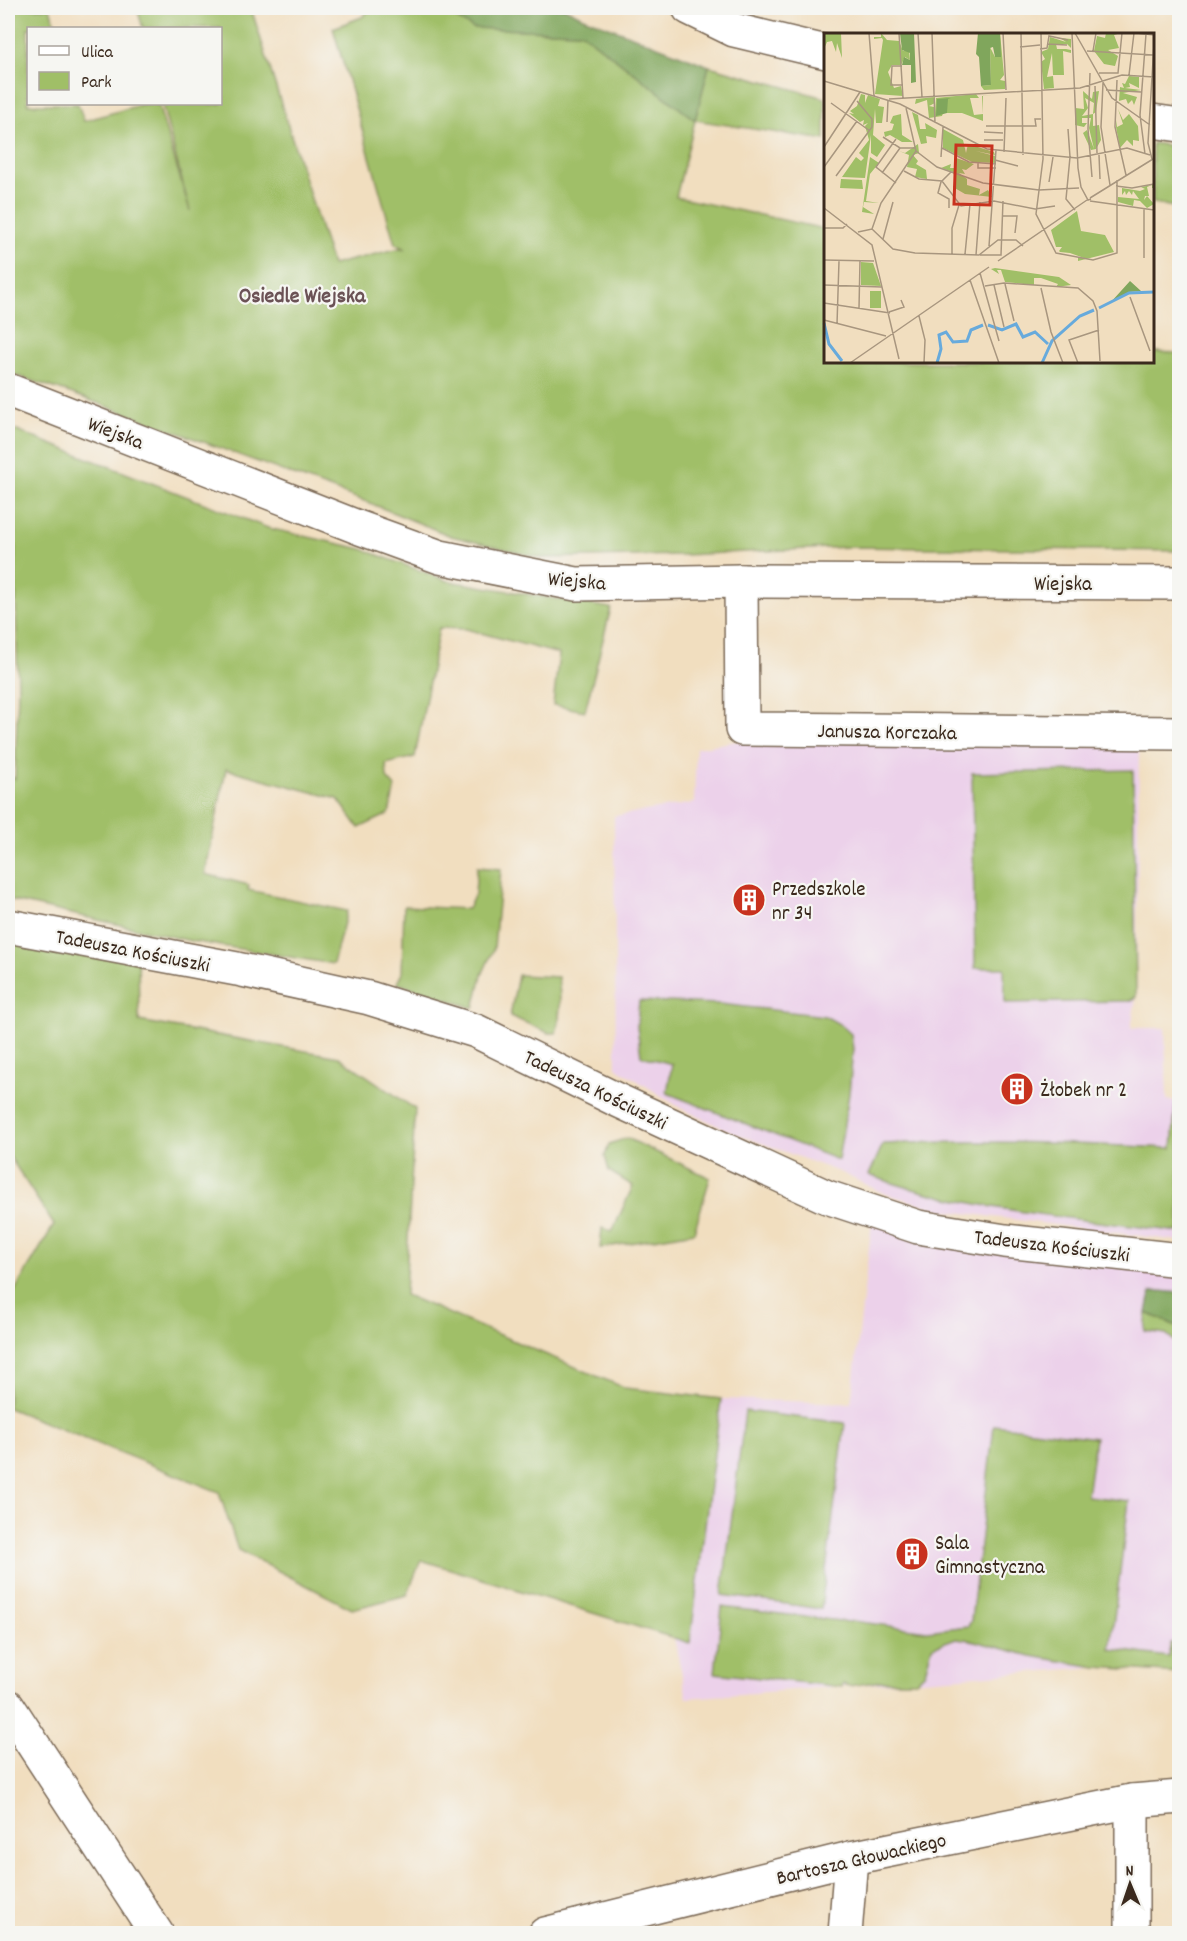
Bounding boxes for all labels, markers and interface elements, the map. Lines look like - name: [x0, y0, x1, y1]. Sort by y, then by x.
- legend: [27, 27, 222, 105]
- inset map: [824, 33, 1154, 363]
- text: Ulica: [81, 41, 113, 66]
- text: Park: [81, 71, 112, 96]
- district label: Osiedle Wiejska: [239, 282, 366, 313]
- street label: Wiejska: [82, 410, 148, 460]
- street label: Wiejska: [547, 566, 608, 601]
- street label: Wiejska: [1034, 571, 1093, 601]
- street label: Janusza Korczaka: [817, 718, 958, 750]
- place label: Przedszkole nr 34: [772, 876, 865, 930]
- building icon: Przedszkole nr 34: [731, 882, 767, 918]
- street label: Tadeusza Kościuszki: [53, 923, 212, 983]
- street label: Tadeusza Kościuszki: [518, 1044, 672, 1140]
- building icon: Żłobek nr 2: [999, 1071, 1035, 1107]
- place label: Żłobek nr 2: [1040, 1077, 1127, 1107]
- street label: Tadeusza Kościuszki: [972, 1224, 1131, 1272]
- place label: Sala Gimnastyczna: [935, 1530, 1046, 1584]
- building icon: Sala Gimnastyczna: [894, 1536, 930, 1572]
- street label: Bartosza Głowackiego: [774, 1827, 950, 1895]
- north arrow: [1100, 1854, 1160, 1914]
- text: N: [1125, 1860, 1134, 1883]

